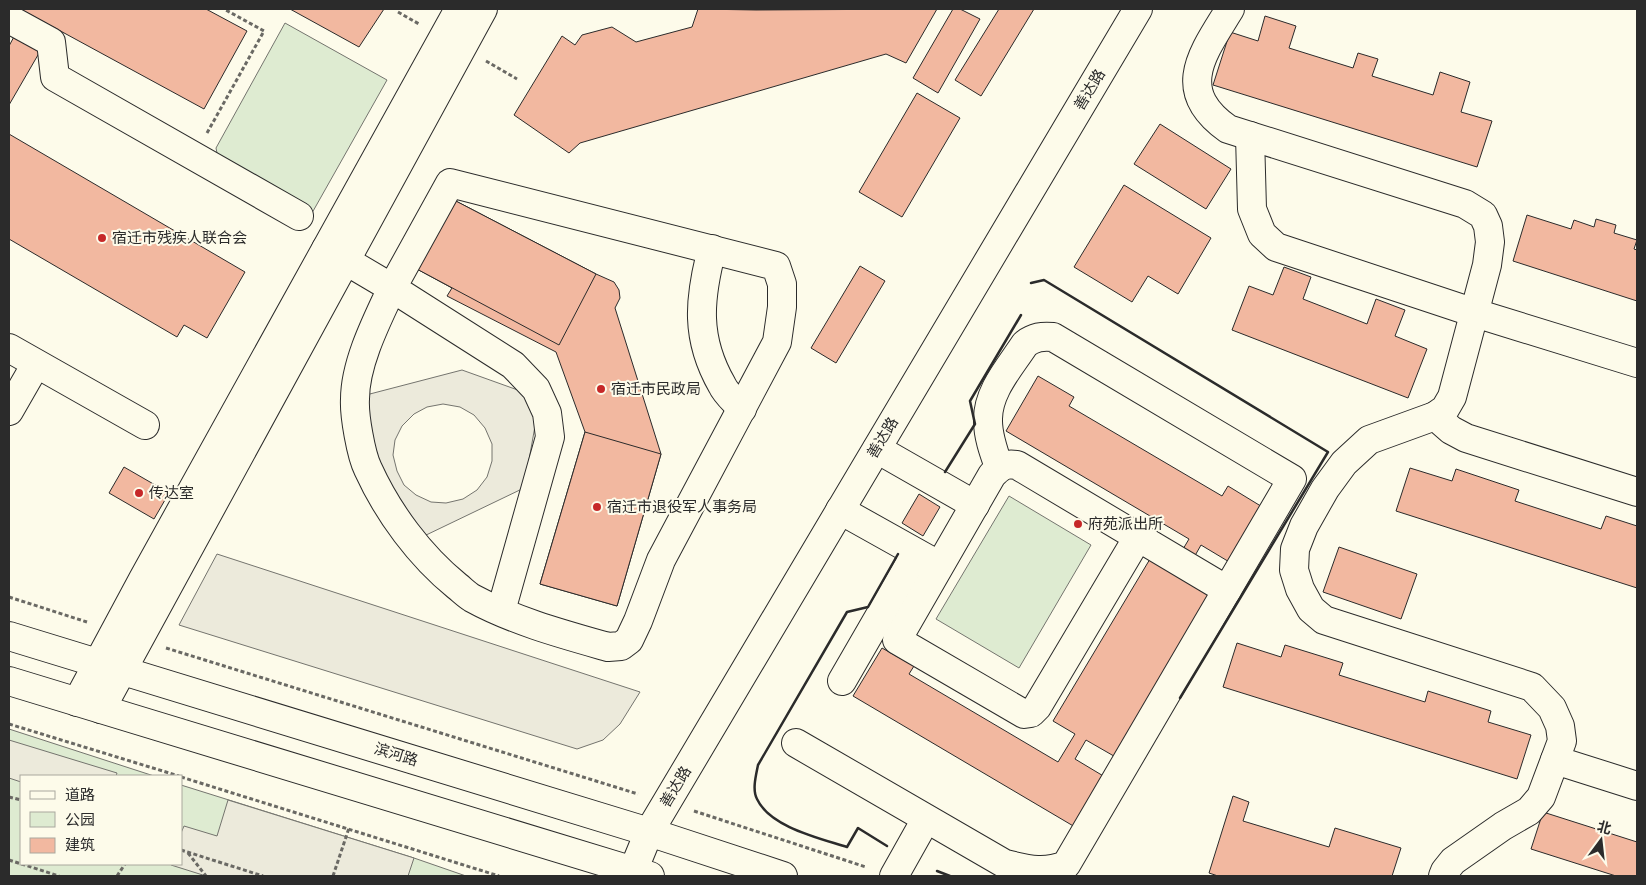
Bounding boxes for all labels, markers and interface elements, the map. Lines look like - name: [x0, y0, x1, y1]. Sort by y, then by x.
- street label: 善达路: [1069, 65, 1111, 115]
- place label: 宿迁市残疾人联合会: [112, 227, 247, 250]
- marker: 宿迁市残疾人联合会: [96, 232, 108, 244]
- place label: 宿迁市民政局: [611, 378, 701, 401]
- marker: 宿迁市民政局: [595, 383, 607, 395]
- street label: 善达路: [862, 413, 904, 463]
- place label: 传达室: [149, 482, 194, 505]
- marker: 传达室: [133, 487, 145, 499]
- place label: 宿迁市退役军人事务局: [607, 496, 757, 519]
- marker: 宿迁市退役军人事务局: [591, 501, 603, 513]
- place label: 府苑派出所: [1088, 513, 1163, 536]
- marker: 府苑派出所: [1072, 518, 1084, 530]
- street label: 滨河路: [371, 737, 421, 773]
- street label: 善达路: [655, 762, 697, 812]
- legend: [20, 775, 182, 865]
- text: 道路: [65, 784, 95, 807]
- text: 公园: [65, 809, 95, 832]
- north arrow: [1576, 815, 1626, 865]
- text: 北: [1595, 816, 1614, 840]
- text: 建筑: [65, 834, 95, 857]

